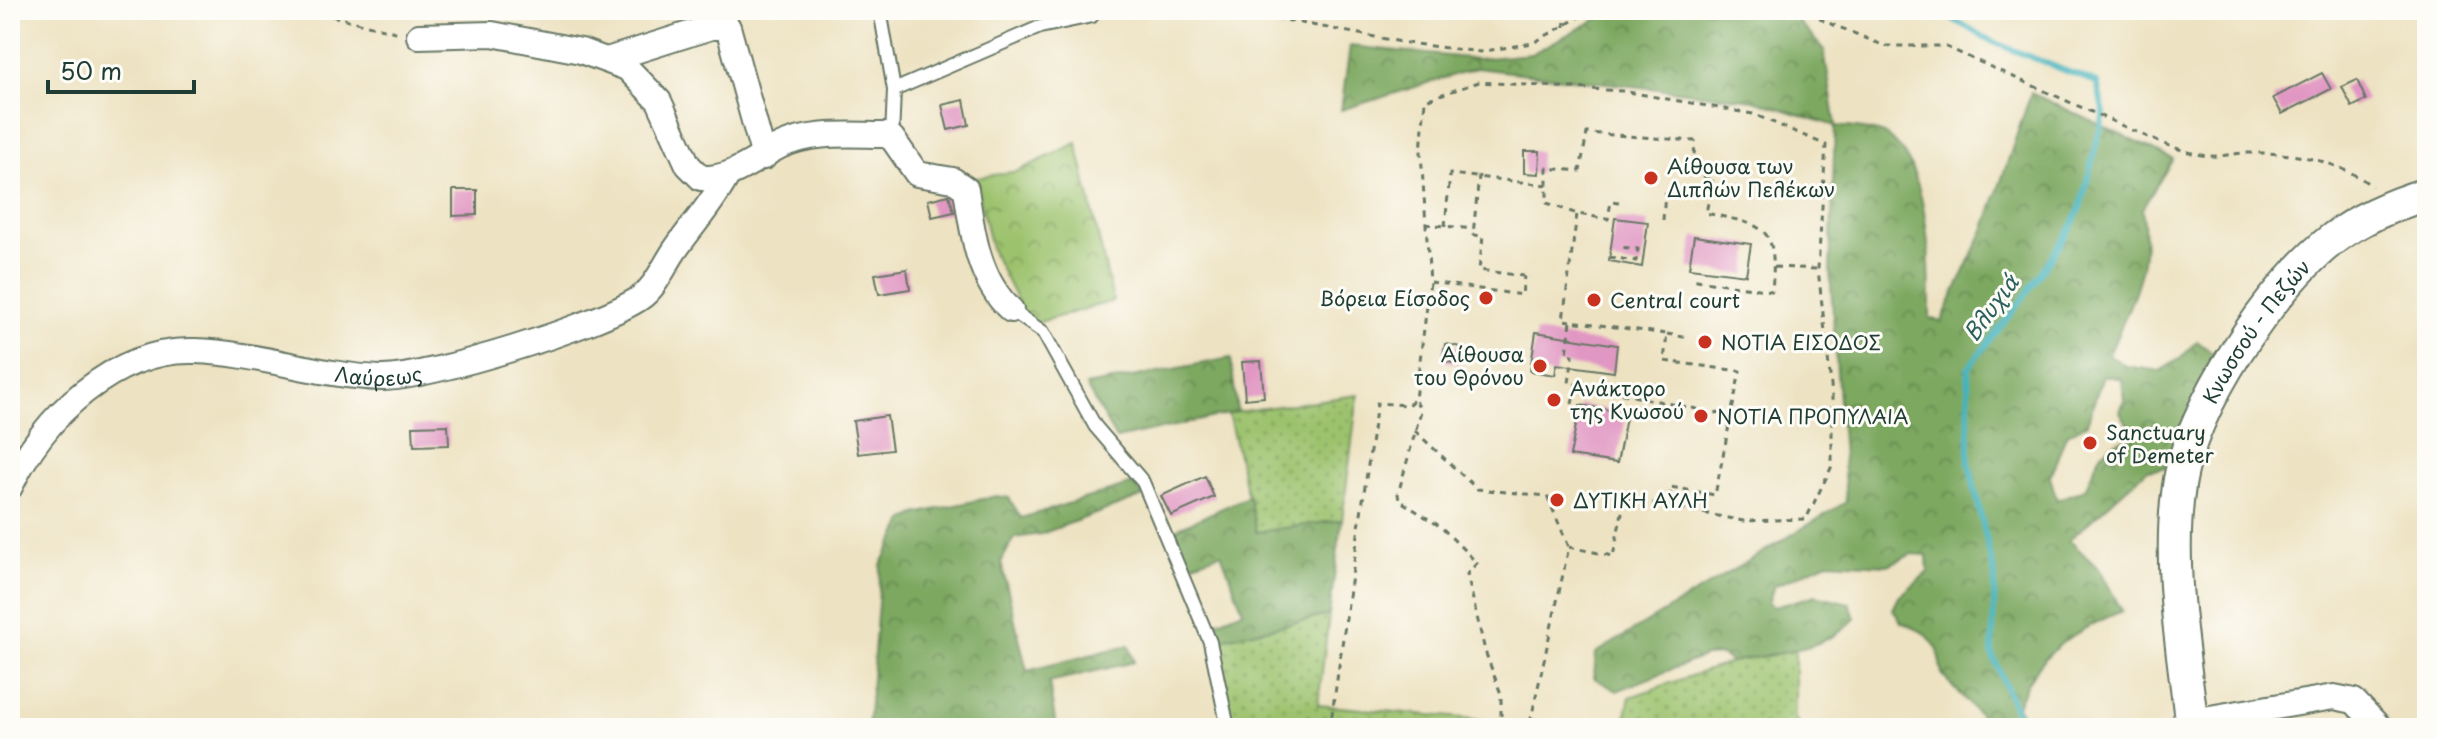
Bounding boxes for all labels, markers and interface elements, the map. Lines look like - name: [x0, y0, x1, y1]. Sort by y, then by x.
- scale bar: [48, 44, 194, 94]
- text: 50 m: [60, 52, 122, 88]
- place label: Αίθουσα των Διπλών Πελέκων: [1667, 151, 1835, 204]
- marker: Αίθουσα των Διπλών Πελέκων: [1642, 169, 1660, 187]
- street label: Κνωσσού - Πεζών: [2195, 252, 2317, 409]
- water label: Βλυχιά: [1955, 266, 2026, 347]
- place label: Βόρεια Είσοδος: [1319, 283, 1470, 313]
- place label: Central court: [1610, 285, 1740, 315]
- marker: Βόρεια Είσοδος: [1477, 289, 1495, 307]
- marker: Central court: [1585, 291, 1603, 309]
- place label: ΝΟΤΙΑ ΕΙΣΟΔΟΣ: [1721, 327, 1881, 357]
- marker: ΝΟΤΙΑ ΕΙΣΟΔΟΣ: [1696, 333, 1714, 351]
- place label: Αίθουσα του Θρόνου: [1414, 339, 1524, 392]
- marker: Αίθουσα του Θρόνου: [1531, 357, 1549, 375]
- street label: Λαύρεως: [333, 358, 424, 393]
- place label: Ανάκτορο της Κνωσού: [1570, 373, 1684, 426]
- marker: Ανάκτορο της Κνωσού: [1545, 391, 1563, 409]
- place label: NOTIA ΠΡΟΠΥΛΑΙΑ: [1717, 401, 1909, 431]
- marker: NOTIA ΠΡΟΠΥΛΑΙΑ: [1692, 407, 1710, 425]
- place label: Sanctuary of Demeter: [2106, 417, 2215, 470]
- marker: Sanctuary of Demeter: [2081, 434, 2099, 452]
- place label: ΔΥΤΙΚΗ ΑΥΛΗ: [1573, 485, 1708, 515]
- marker: ΔΥΤΙΚΗ ΑΥΛΗ: [1548, 491, 1566, 509]

